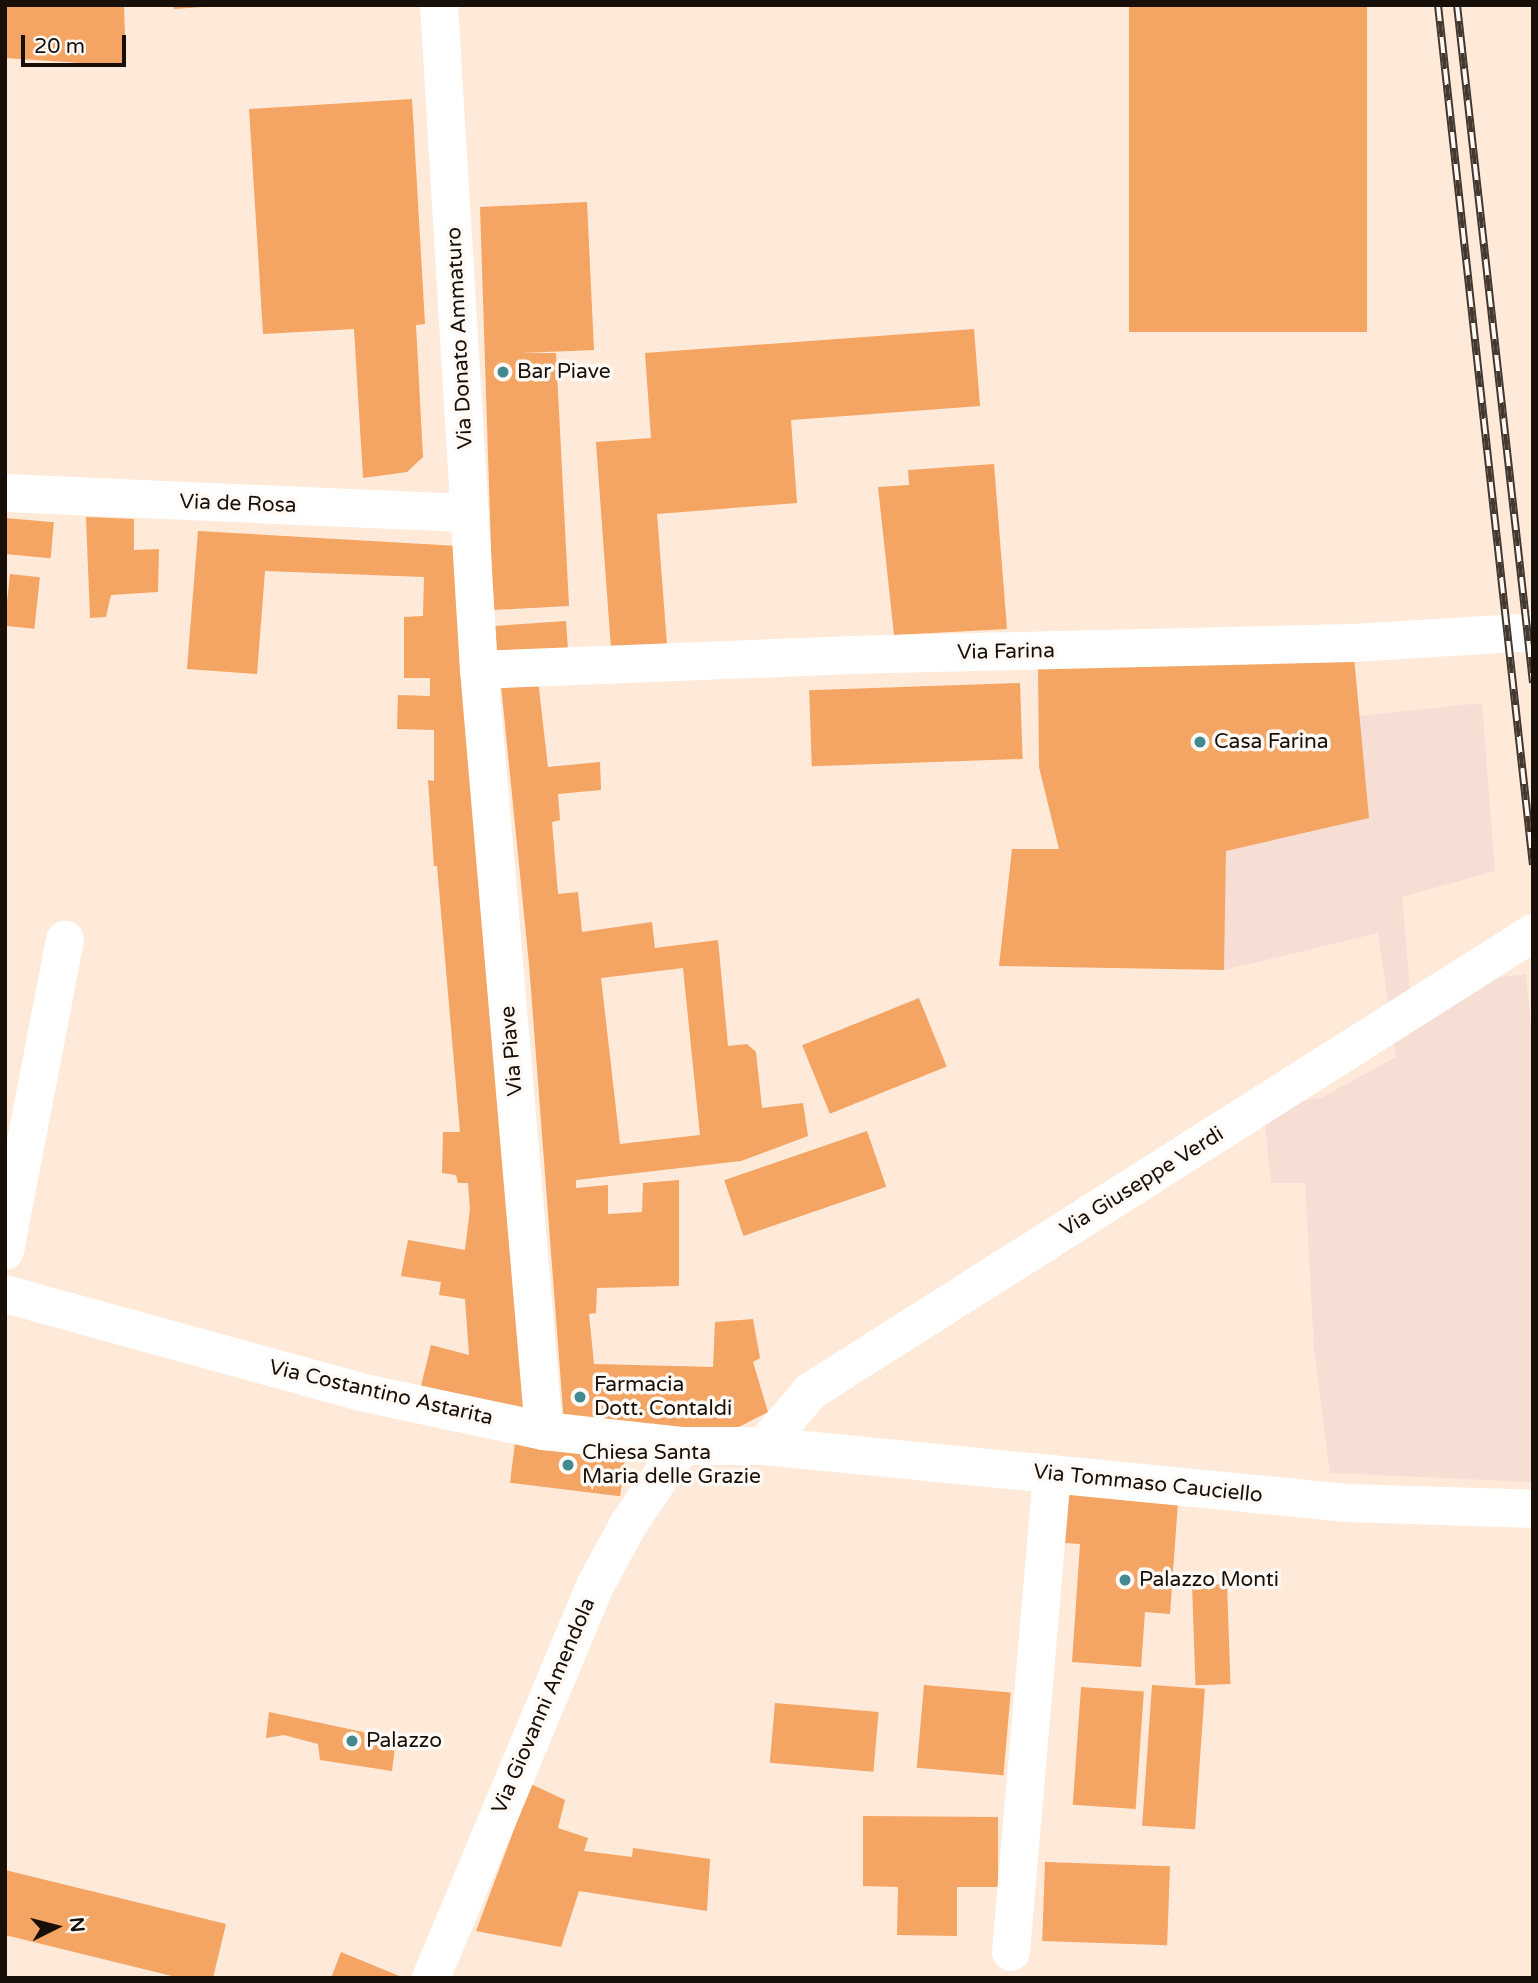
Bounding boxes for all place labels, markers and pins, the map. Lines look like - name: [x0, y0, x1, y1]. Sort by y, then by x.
- place label: Bar Piave: [517, 359, 611, 385]
- marker: Bar Piave: [495, 364, 511, 380]
- place label: Casa Farina: [1214, 729, 1329, 755]
- marker: Casa Farina: [1192, 734, 1208, 750]
- place label: Farmacia Dott. Contaldi: [594, 1372, 732, 1422]
- marker: Farmacia Dott. Contaldi: [572, 1389, 588, 1405]
- place label: Chiesa Santa Maria delle Grazie: [582, 1440, 761, 1490]
- marker: Chiesa Santa Maria delle Grazie: [560, 1457, 576, 1473]
- place label: Palazzo Monti: [1139, 1567, 1279, 1593]
- marker: Palazzo Monti: [1117, 1572, 1133, 1588]
- place label: Palazzo: [366, 1728, 442, 1754]
- marker: Palazzo: [344, 1733, 360, 1749]

